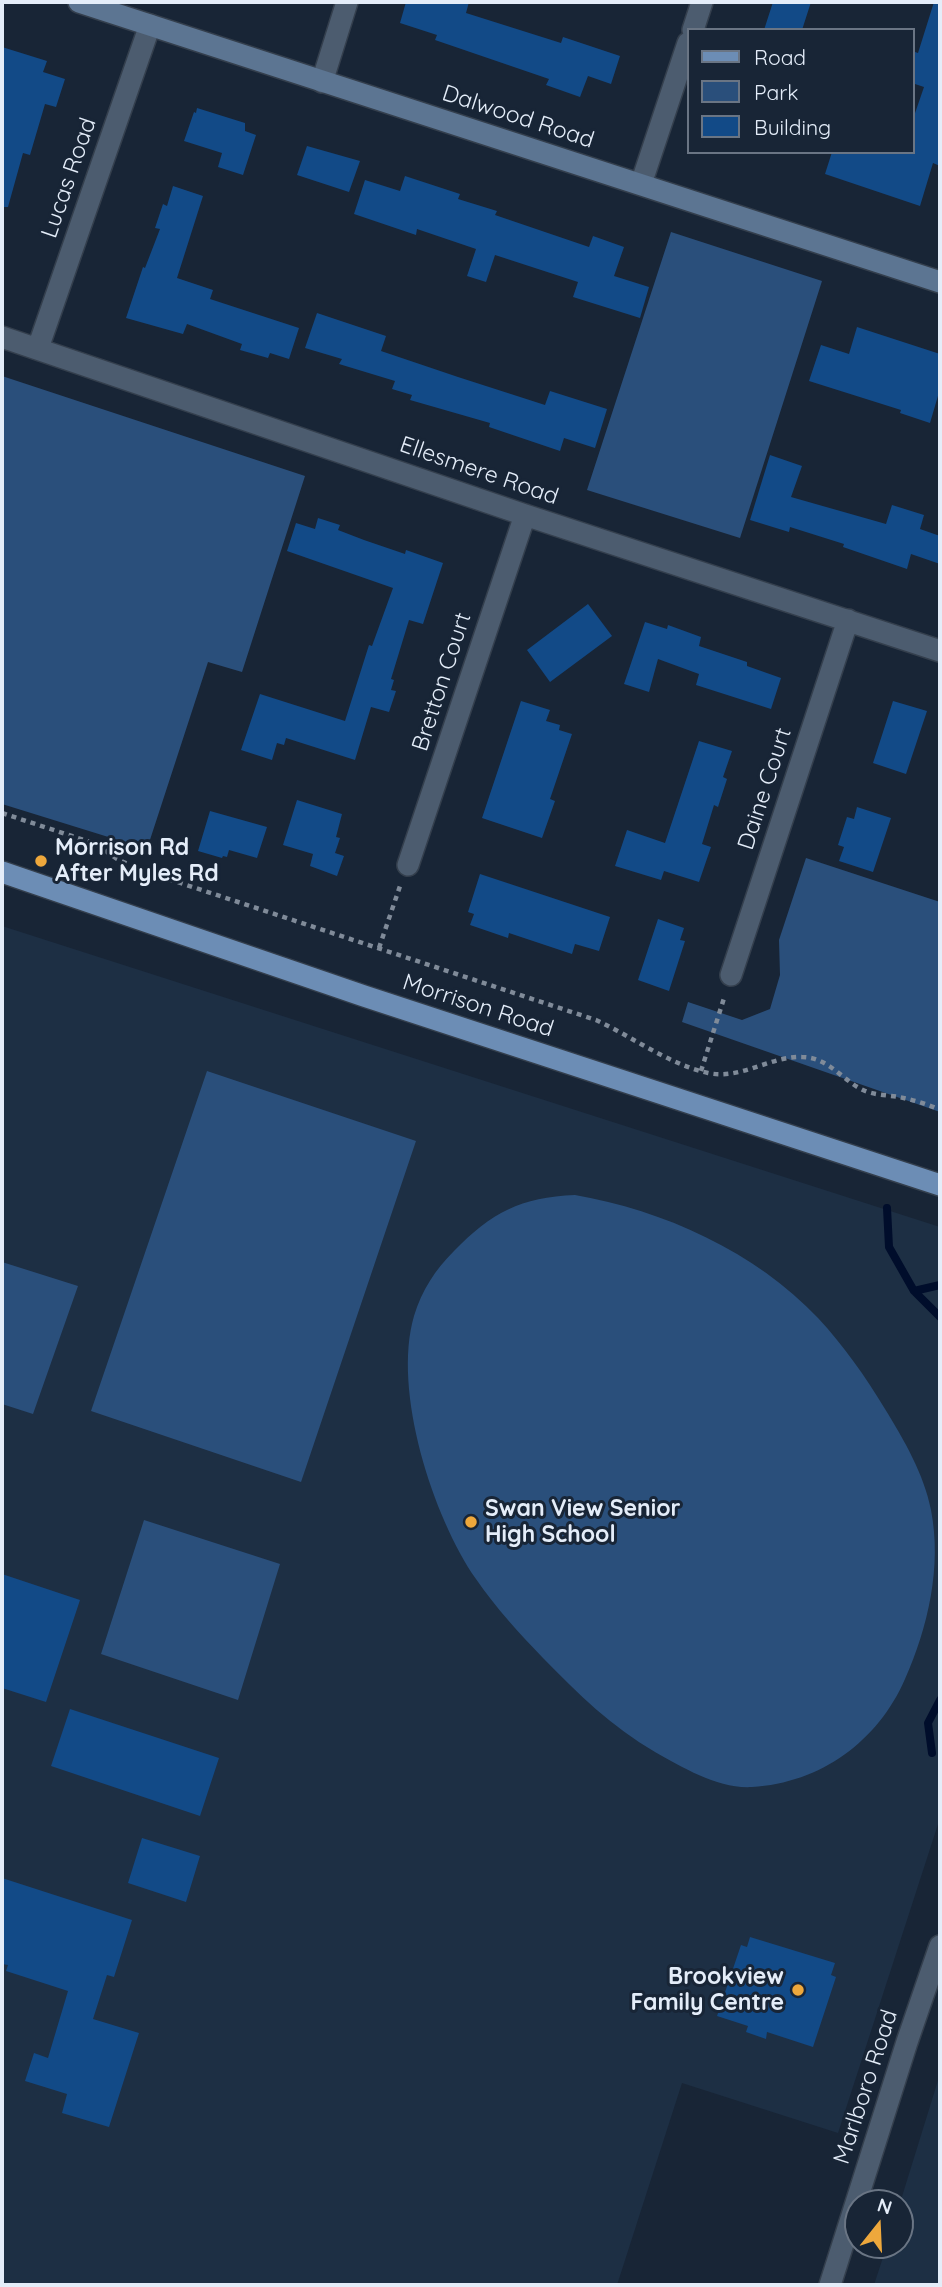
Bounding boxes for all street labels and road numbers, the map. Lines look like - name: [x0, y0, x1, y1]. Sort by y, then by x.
- street label: Dalwood Road: [439, 79, 597, 155]
- street label: Lucas Road: [36, 114, 102, 242]
- street label: Ellesmere Road: [396, 431, 562, 511]
- street label: Bretton Court: [407, 609, 477, 755]
- street label: Daine Court: [732, 725, 798, 853]
- street label: Morrison Road: [399, 969, 557, 1043]
- street label: Marlboro Road: [828, 2006, 904, 2168]

